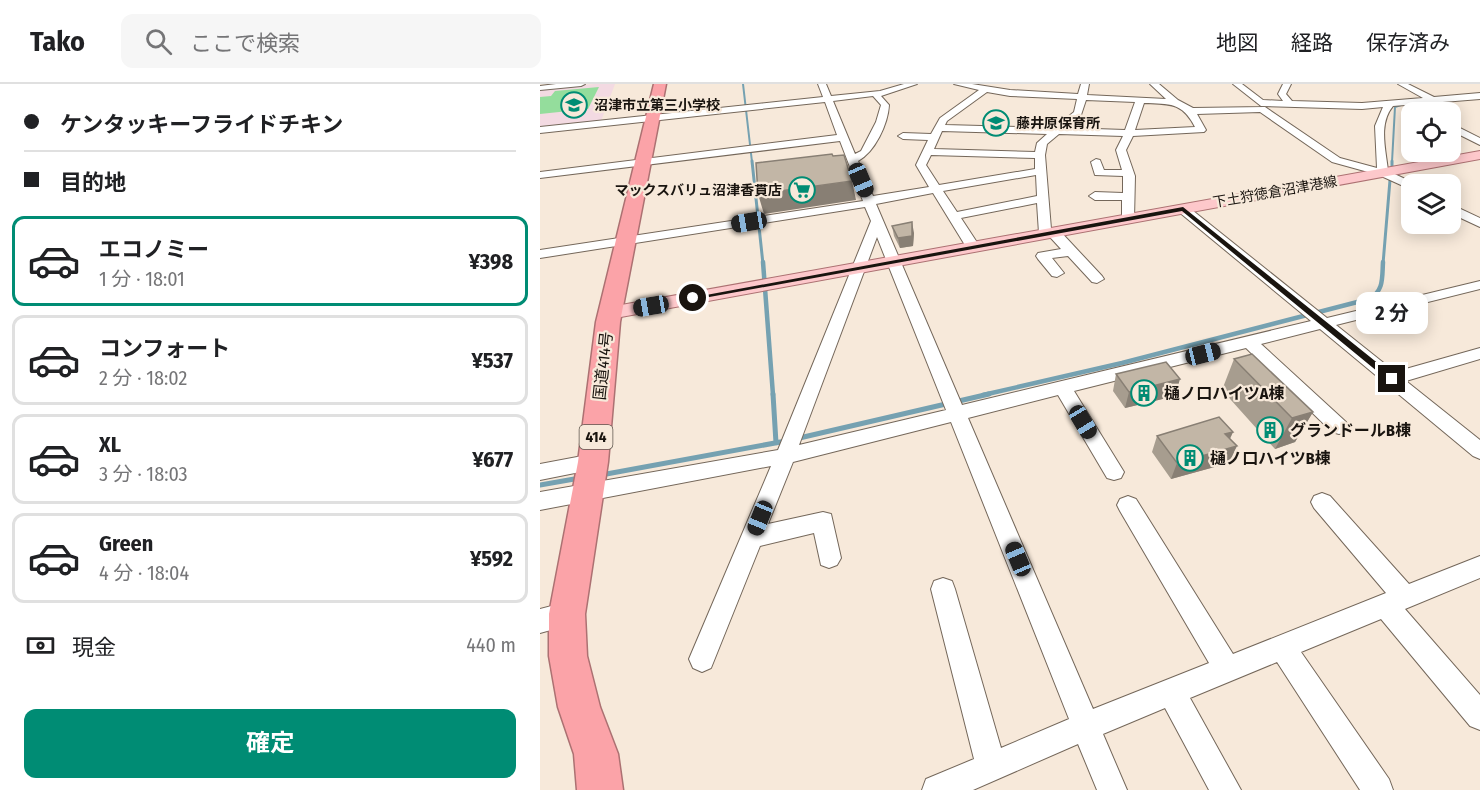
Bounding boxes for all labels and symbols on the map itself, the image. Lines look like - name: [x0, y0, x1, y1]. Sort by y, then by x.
- school or university icon: 沼津市立第三小学校: [559, 90, 589, 120]
- place label: 沼津市立第三小学校: [594, 97, 720, 114]
- school or university icon: 藤井原保育所: [981, 108, 1011, 138]
- place label: 藤井原保育所: [1016, 115, 1100, 132]
- car: [846, 160, 876, 200]
- street label: 下土狩徳倉沼津港線: [1211, 173, 1339, 211]
- supermarket icon: マックスバリュ沼津香貫店: [787, 175, 817, 205]
- place label: マックスバリュ沼津香貫店: [614, 182, 782, 199]
- car: [730, 210, 768, 234]
- route start: [679, 284, 706, 311]
- callout: 2 分: [1356, 292, 1428, 334]
- car: [632, 294, 670, 318]
- street label: 国道414号: [590, 331, 616, 401]
- car: [1183, 341, 1223, 367]
- route end: [1378, 365, 1405, 392]
- building icon: 樋ノ口ハイツA棟: [1129, 378, 1159, 408]
- place label: 樋ノ口ハイツA棟: [1164, 384, 1284, 403]
- car: [1066, 402, 1100, 442]
- building icon: グランドールB棟: [1255, 415, 1285, 445]
- place label: グランドールB棟: [1290, 421, 1411, 440]
- road number: 414: [580, 425, 612, 449]
- building icon: 樋ノ口ハイツB棟: [1175, 443, 1205, 473]
- place label: 樋ノ口ハイツB棟: [1210, 449, 1331, 468]
- car: [745, 498, 775, 538]
- car: [1003, 539, 1033, 579]

